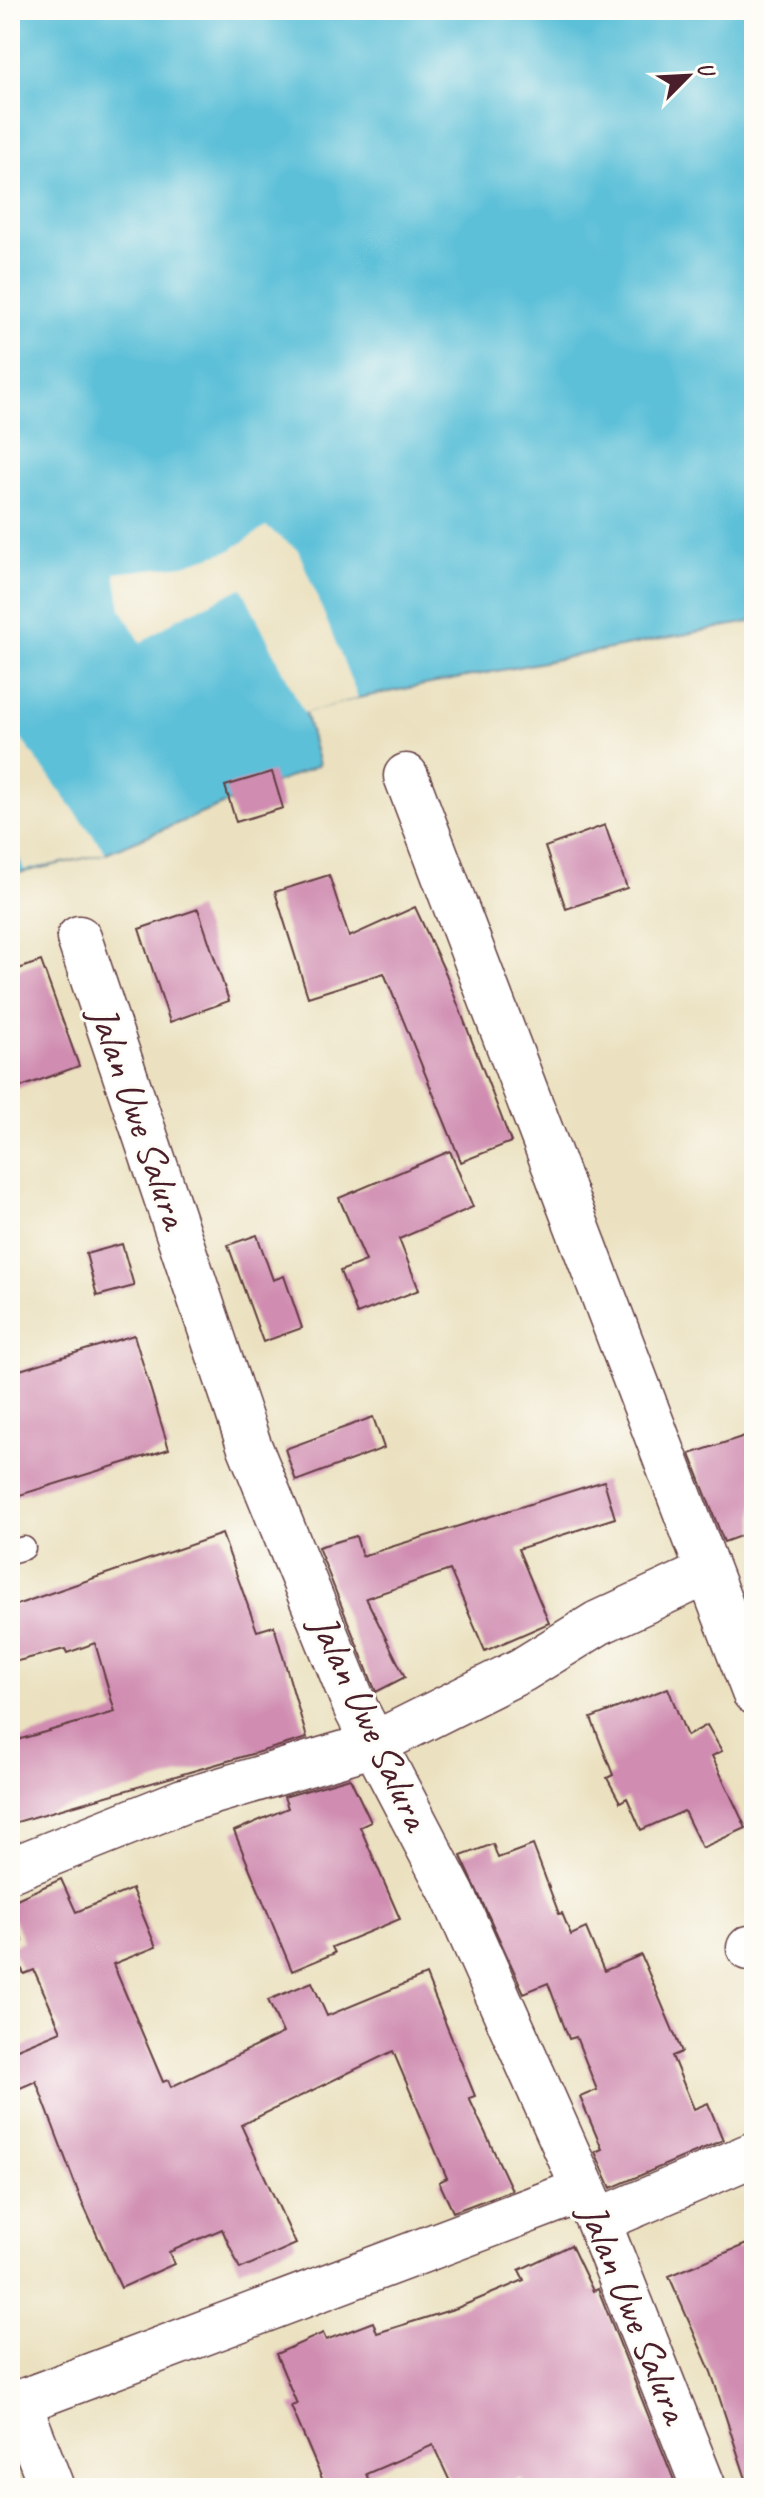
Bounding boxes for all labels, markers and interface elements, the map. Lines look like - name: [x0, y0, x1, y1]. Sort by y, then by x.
- north arrow: [648, 36, 728, 116]
- text: U: [690, 58, 722, 83]
- street label: Jalan Uwe Salura: [77, 998, 201, 1238]
- street label: Jalan Uwe Salura: [298, 1605, 443, 1841]
- street label: Jalan Uwe Salura: [567, 2195, 702, 2433]

